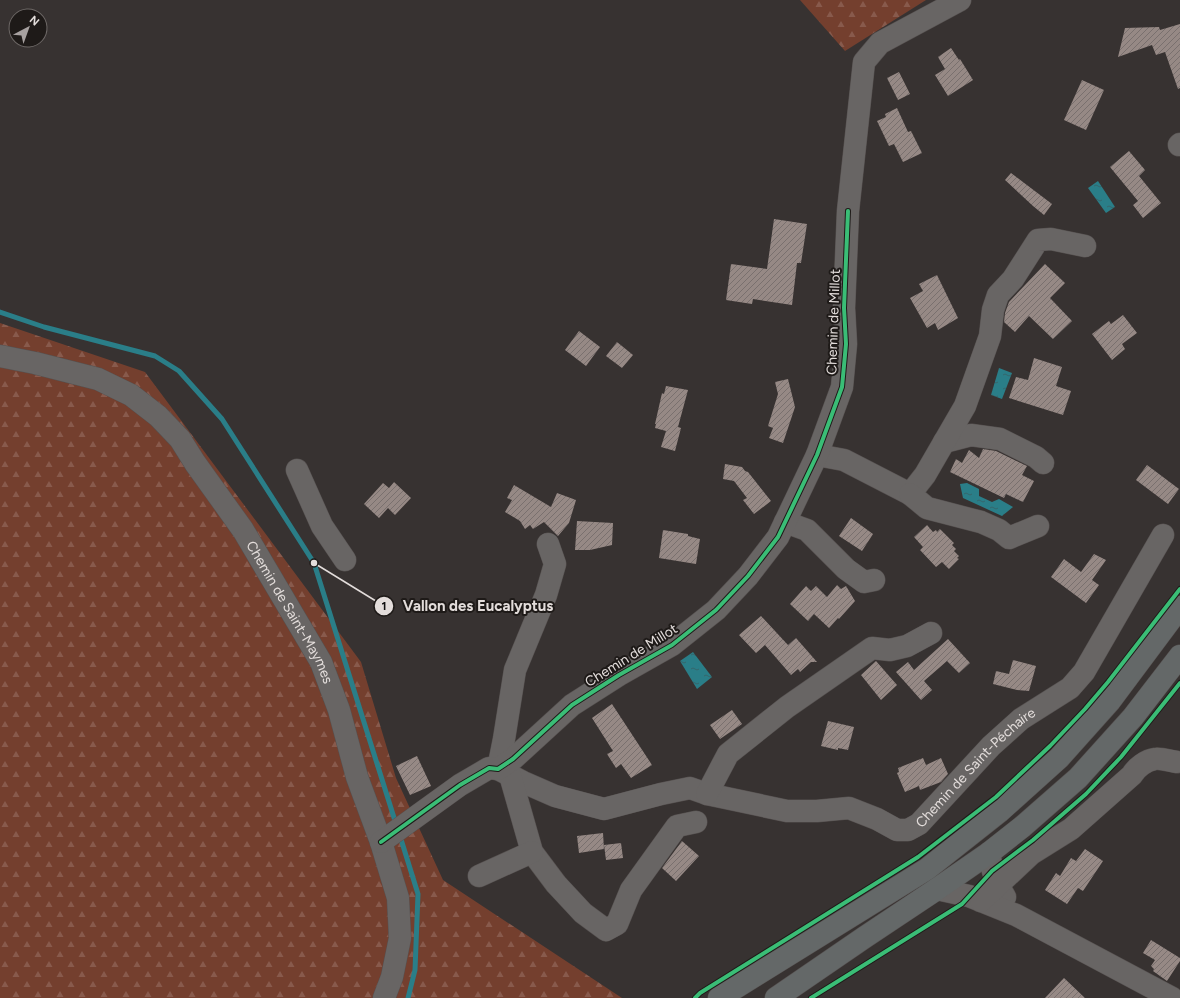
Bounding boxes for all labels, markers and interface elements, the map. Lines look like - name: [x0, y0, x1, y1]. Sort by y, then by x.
- north arrow: [8, 8, 48, 48]
- text: N: [27, 13, 42, 29]
- street label: Chemin de Millot: [823, 269, 844, 375]
- street label: Chemin de Saint-Maymes: [242, 538, 336, 686]
- callout: Vallon des Eucalyptus: [374, 592, 561, 619]
- text: Vallon des Eucalyptus: [403, 597, 553, 615]
- text: 1: [381, 599, 387, 613]
- street label: Chemin de Millot: [582, 620, 681, 691]
- street label: Chemin de Saint-Péchaire: [912, 704, 1039, 831]

